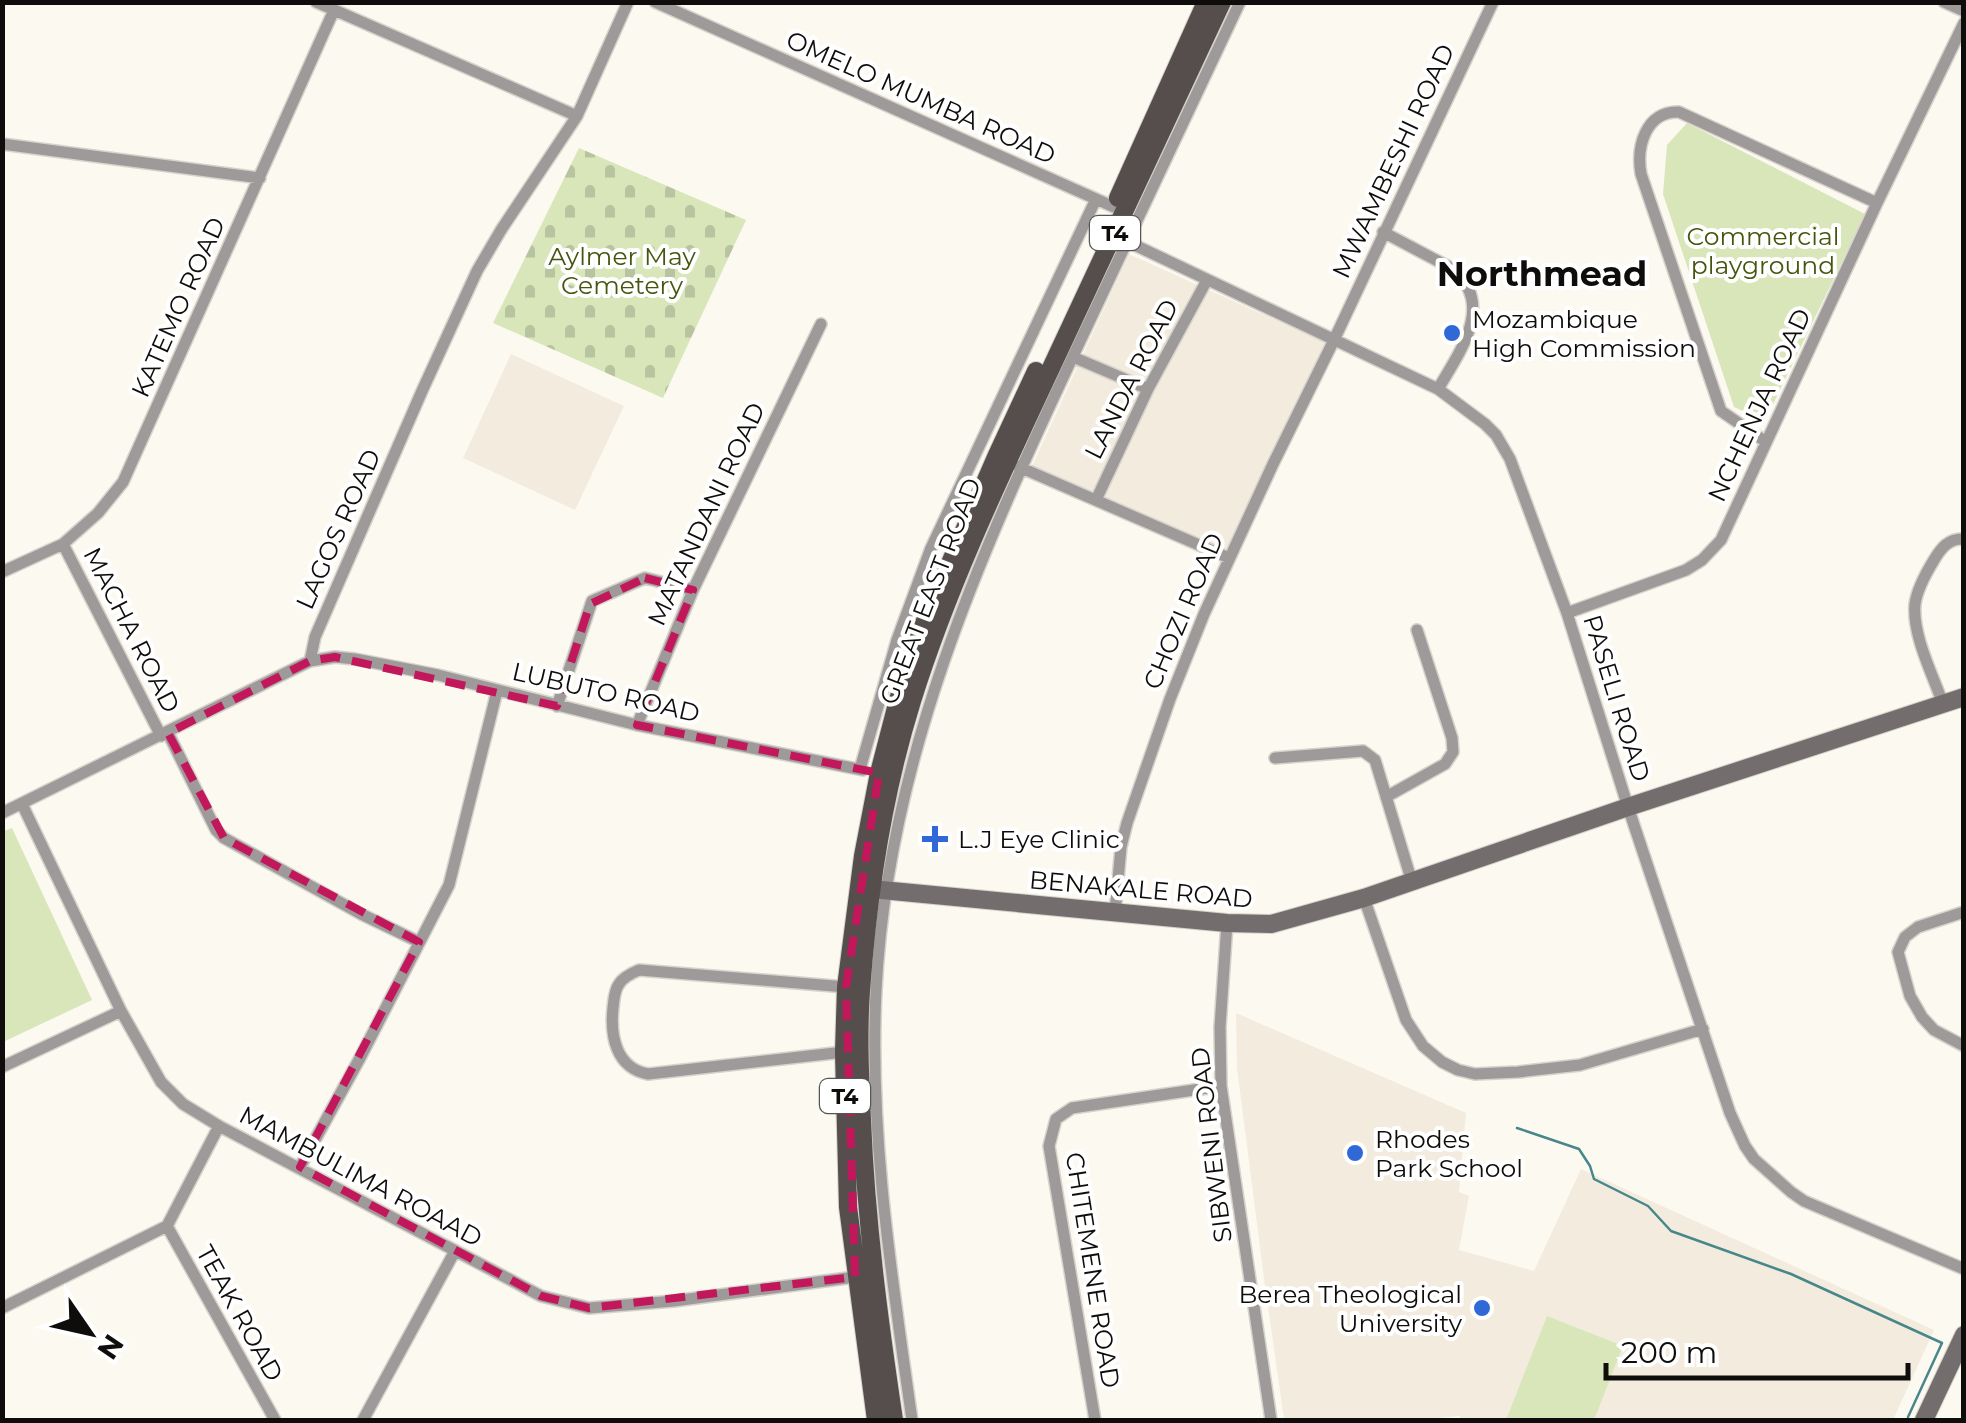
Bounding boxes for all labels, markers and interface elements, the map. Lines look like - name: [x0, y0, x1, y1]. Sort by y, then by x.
- street label: OMELO MUMBA ROAD: [782, 24, 1060, 170]
- street label: MWAMBESHI ROAD: [1326, 39, 1460, 283]
- street label: KATEMO ROAD: [125, 212, 231, 402]
- road number: T4: [1090, 216, 1140, 250]
- park label: Commercial playground: [1687, 221, 1839, 280]
- park label: Aylmer May Cemetery: [548, 241, 696, 300]
- district label: Northmead: [1437, 252, 1647, 295]
- street label: LANDA ROAD: [1078, 294, 1184, 464]
- place label: Mozambique High Commission: [1472, 304, 1696, 363]
- street label: NCHENJA ROAD: [1701, 304, 1817, 506]
- marker: Mozambique High Commission: [1441, 322, 1463, 344]
- street label: MATANDANI ROAD: [641, 398, 771, 630]
- street label: LAGOS ROAD: [289, 444, 387, 614]
- street label: GREAT EAST ROAD: [873, 474, 987, 708]
- street label: CHOZI ROAD: [1137, 528, 1229, 694]
- street label: MACHA ROAD: [77, 542, 187, 718]
- street label: PASELI ROAD: [1577, 611, 1657, 785]
- street label: LUBUTO ROAD: [509, 656, 703, 728]
- place label: L.J Eye Clinic: [958, 824, 1120, 854]
- marker: L.J Eye Clinic: [922, 826, 948, 852]
- street label: BENAKALE ROAD: [1028, 864, 1254, 914]
- street label: SIBWENI ROAD: [1184, 1046, 1238, 1244]
- road number: T4: [820, 1079, 870, 1113]
- street label: MAMBULIMA ROAAD: [235, 1099, 487, 1253]
- place label: Rhodes Park School: [1375, 1124, 1523, 1183]
- marker: Rhodes Park School: [1344, 1142, 1366, 1164]
- street label: CHITEMENE ROAD: [1060, 1150, 1126, 1390]
- street label: TEAK ROAD: [190, 1240, 290, 1386]
- place label: Berea Theological University: [1238, 1279, 1462, 1338]
- north arrow: [40, 1283, 140, 1383]
- marker: Berea Theological University: [1471, 1297, 1493, 1319]
- scale bar: [1606, 1318, 1908, 1380]
- text: N: [90, 1328, 131, 1366]
- text: 200 m: [1621, 1334, 1717, 1371]

